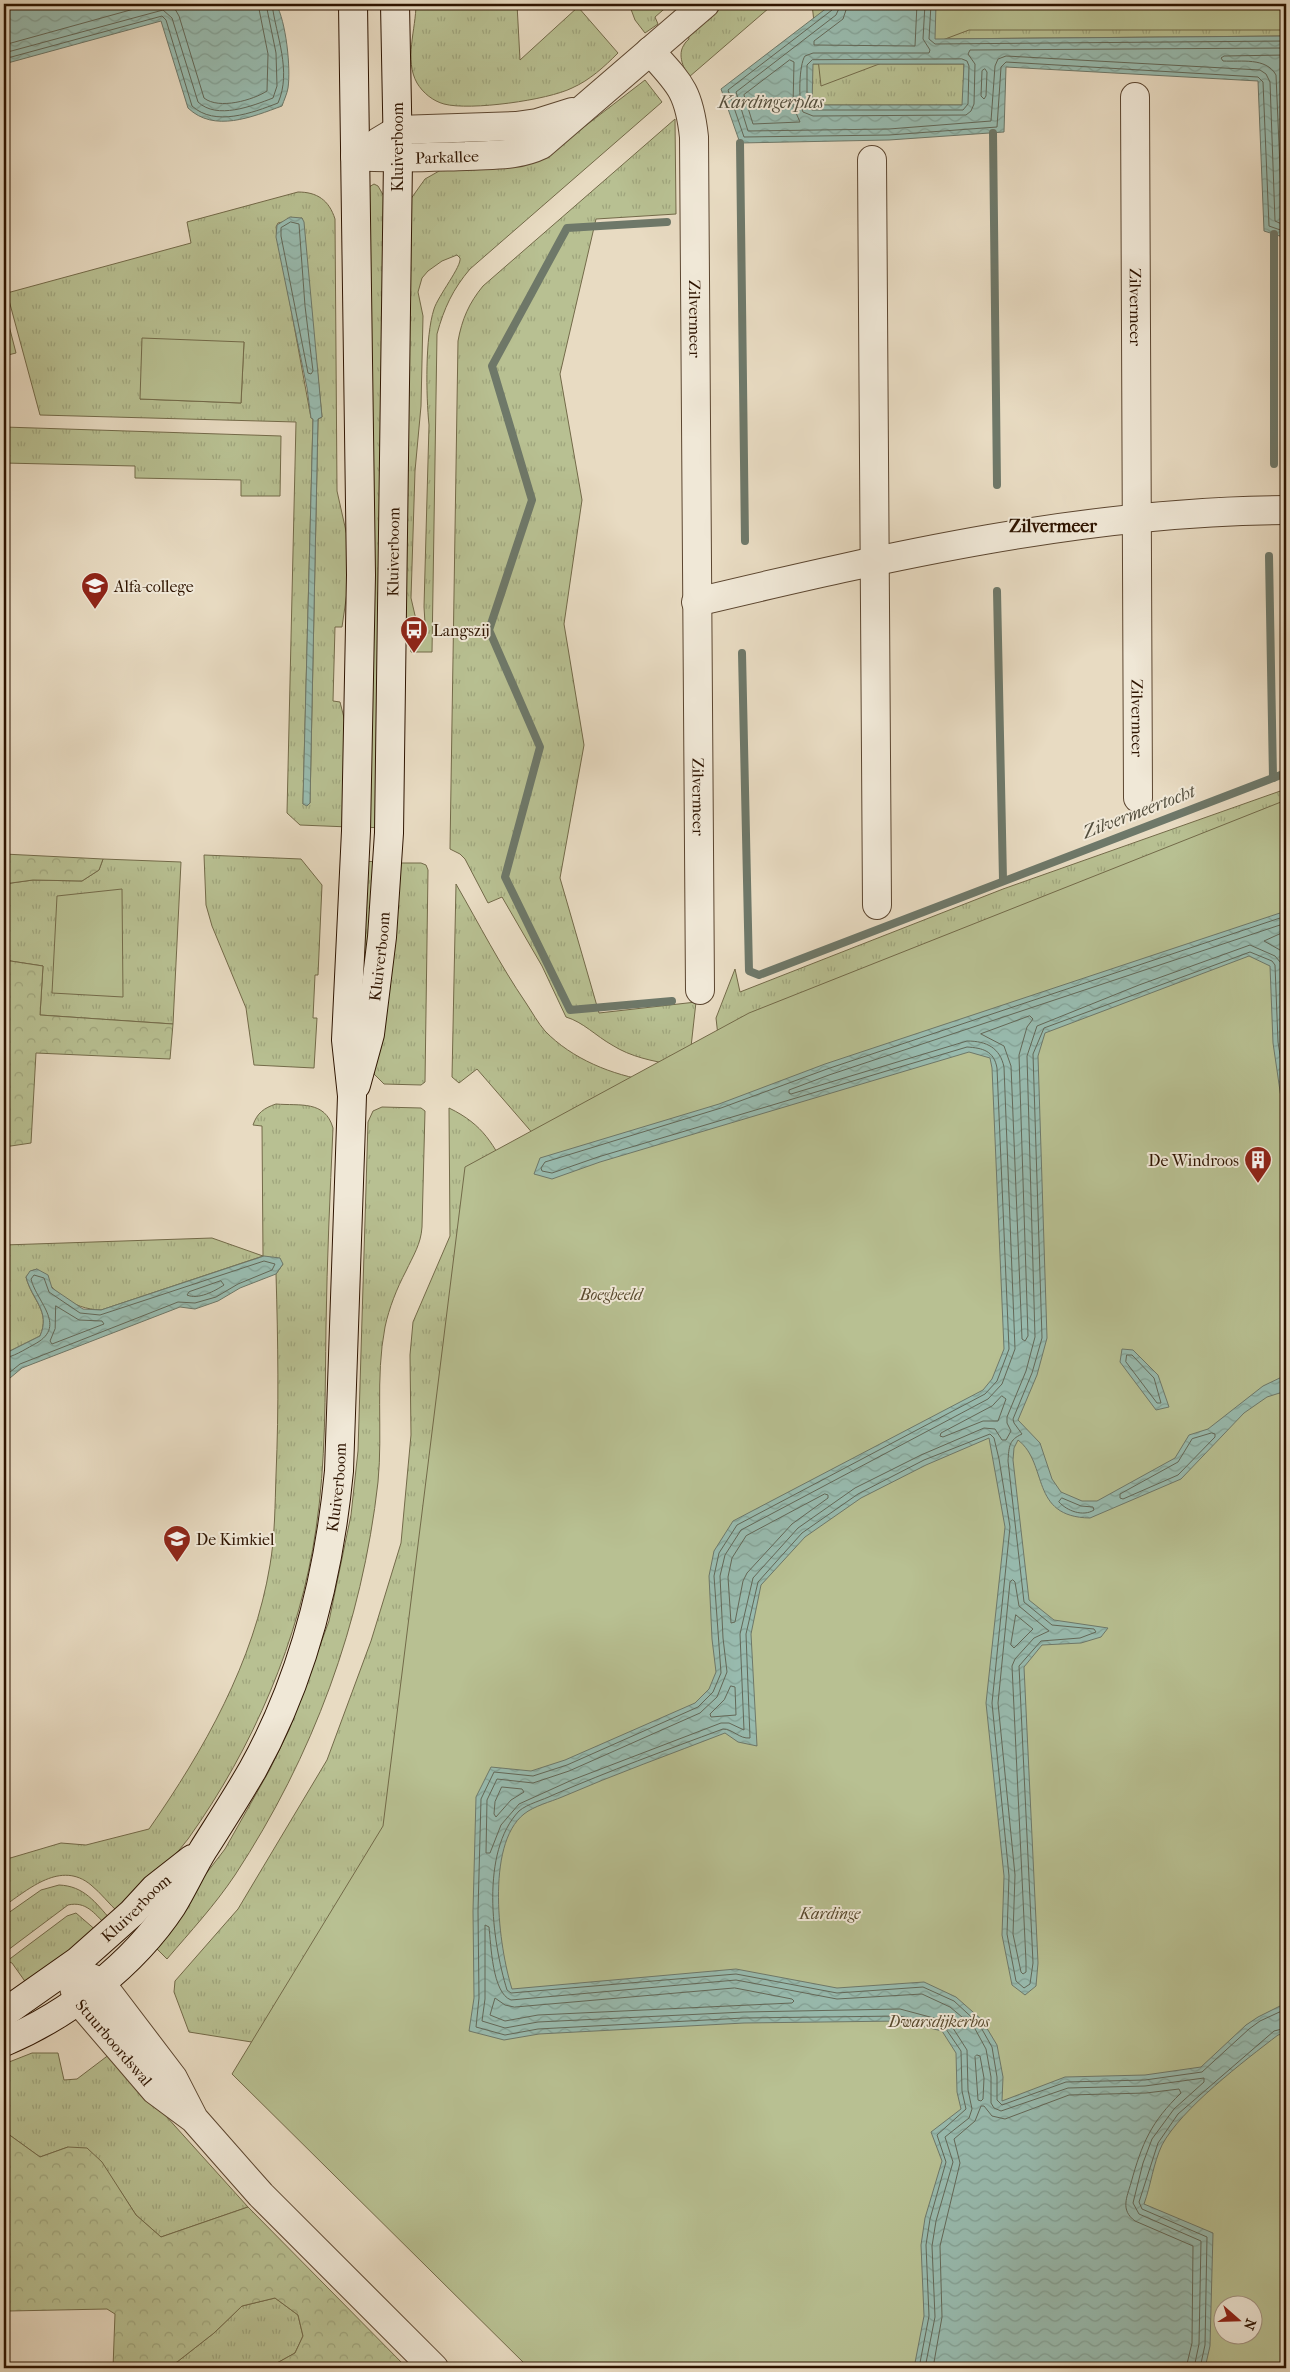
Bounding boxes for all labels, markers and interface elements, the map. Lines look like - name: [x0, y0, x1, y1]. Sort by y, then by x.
- water label: Kardingerplas: [716, 92, 824, 113]
- street label: Kluiverboom: [388, 101, 407, 192]
- street label: Parkallee: [415, 146, 479, 167]
- street label: Zilvermeer: [1126, 268, 1146, 346]
- street label: Zilvermeer: [686, 280, 705, 358]
- street label: Kluiverboom: [383, 506, 403, 597]
- district label: Zilvermeer: [1009, 516, 1097, 537]
- school or university icon: Alfa-college: [80, 571, 110, 610]
- place label: Alfa-college: [113, 577, 194, 596]
- bus stop icon: Langszij: [399, 615, 429, 654]
- place label: Langszij: [433, 621, 490, 640]
- street label: Zilvermeer: [1128, 679, 1147, 757]
- street label: Zilvermeer: [689, 758, 708, 836]
- water label: Zilvermeertocht: [1079, 780, 1200, 843]
- street label: Kluiverboom: [365, 910, 393, 1002]
- building icon: De Windroos: [1243, 1145, 1273, 1184]
- place label: De Windroos: [1148, 1151, 1239, 1170]
- park label: Boegbeeld: [579, 1285, 644, 1304]
- street label: Kluiverboom: [322, 1442, 349, 1533]
- school or university icon: De Kimkiel: [162, 1524, 192, 1563]
- place label: De Kimkiel: [196, 1530, 275, 1549]
- street label: Kluiverboom: [97, 1869, 175, 1946]
- park label: Kardinge: [798, 1904, 861, 1923]
- street label: Stuurboordswal: [72, 1995, 157, 2090]
- park label: Dwarsdijkerbos: [887, 2012, 991, 2031]
- north arrow: [1212, 2294, 1262, 2344]
- text: N: [1240, 2316, 1260, 2333]

